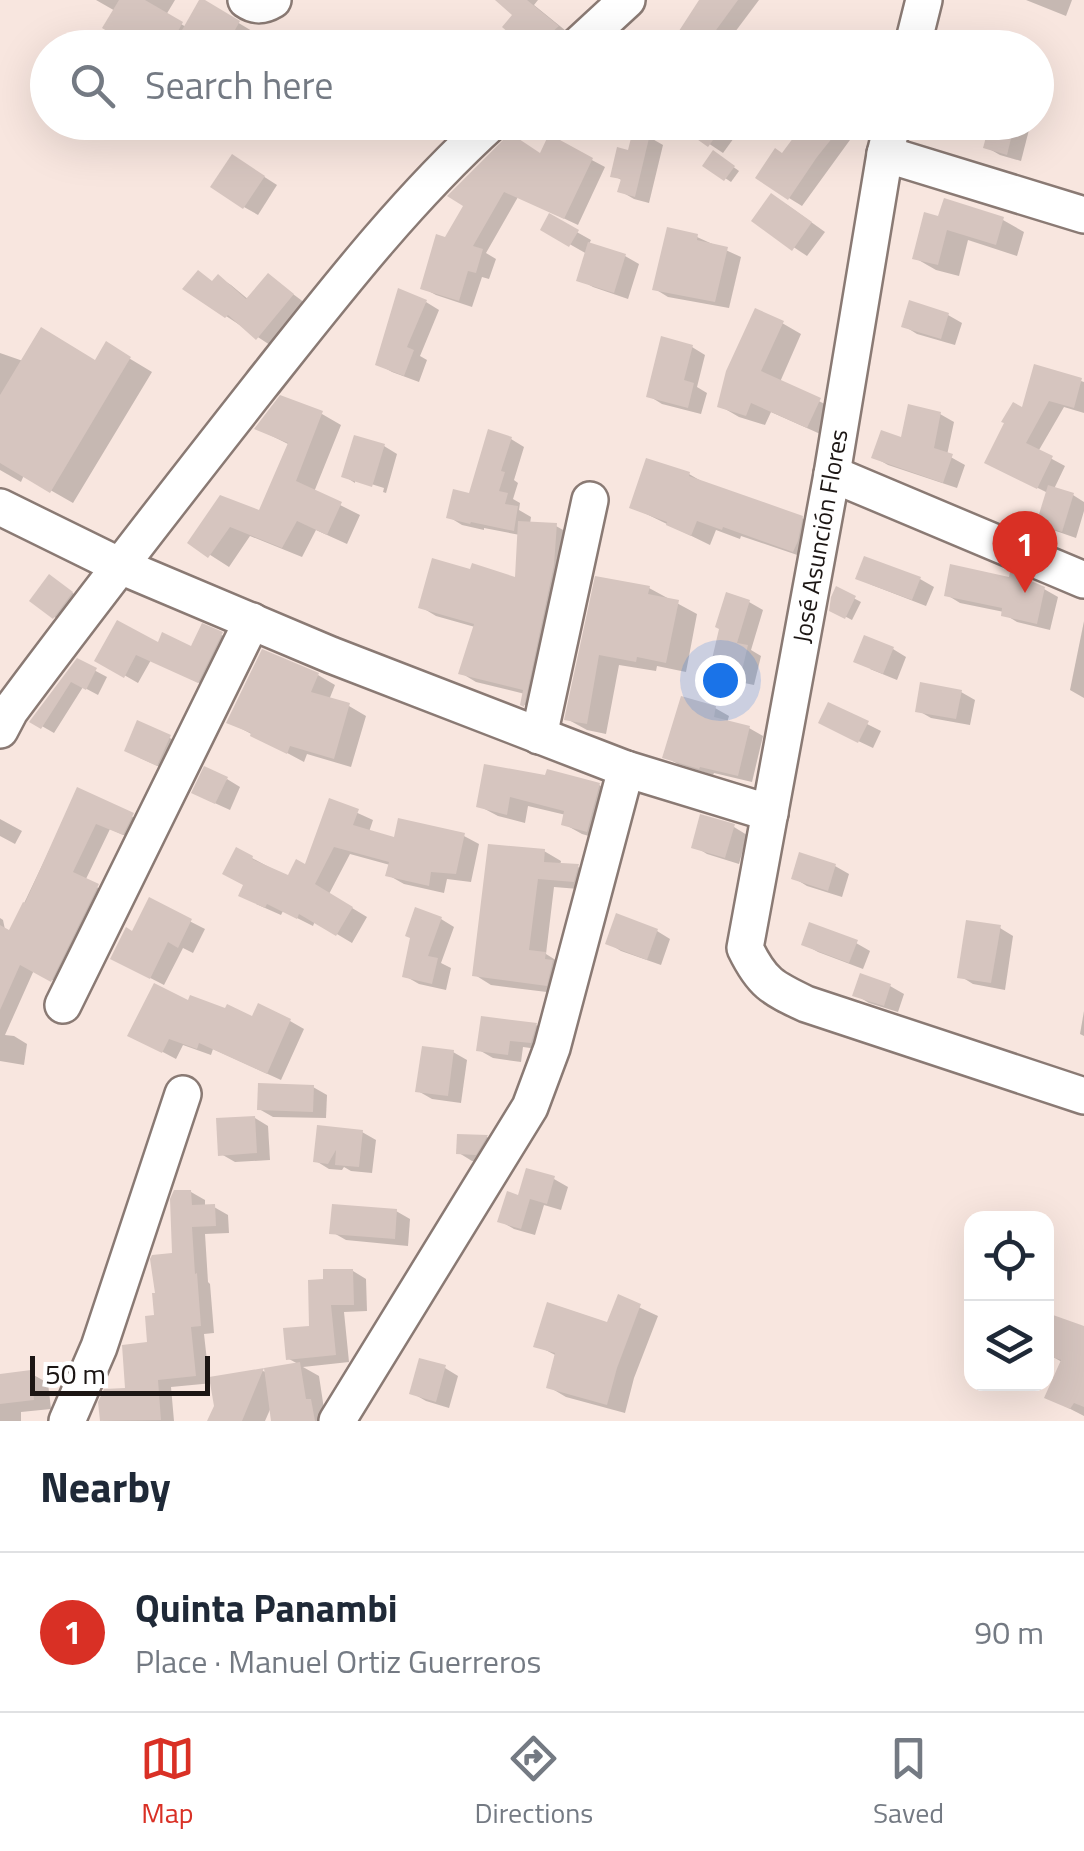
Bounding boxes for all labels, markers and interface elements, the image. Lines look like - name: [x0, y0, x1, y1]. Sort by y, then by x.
- search box: [30, 30, 1054, 140]
- text: Search here: [145, 56, 333, 114]
- icon: search: [65, 58, 120, 113]
- street label: José Asunción Flores: [782, 426, 858, 646]
- pin: 1: [992, 510, 1058, 593]
- your location: [695, 655, 746, 706]
- map controls: [964, 1211, 1054, 1391]
- button: locate: [964, 1211, 1054, 1301]
- button: layers: [964, 1301, 1054, 1391]
- scale bar: [30, 1351, 210, 1396]
- text: 50 m: [45, 1352, 106, 1395]
- text: Nearby: [40, 1454, 171, 1518]
- text: Quinta Panambi: [135, 1579, 398, 1637]
- text: 1: [64, 1608, 81, 1656]
- text: 90 m: [974, 1608, 1044, 1656]
- text: Place · Manuel Ortiz Guerreros: [135, 1637, 541, 1685]
- tab: Map: [140, 1731, 195, 1834]
- tab: Directions: [475, 1731, 593, 1834]
- tab: Saved: [873, 1731, 944, 1834]

